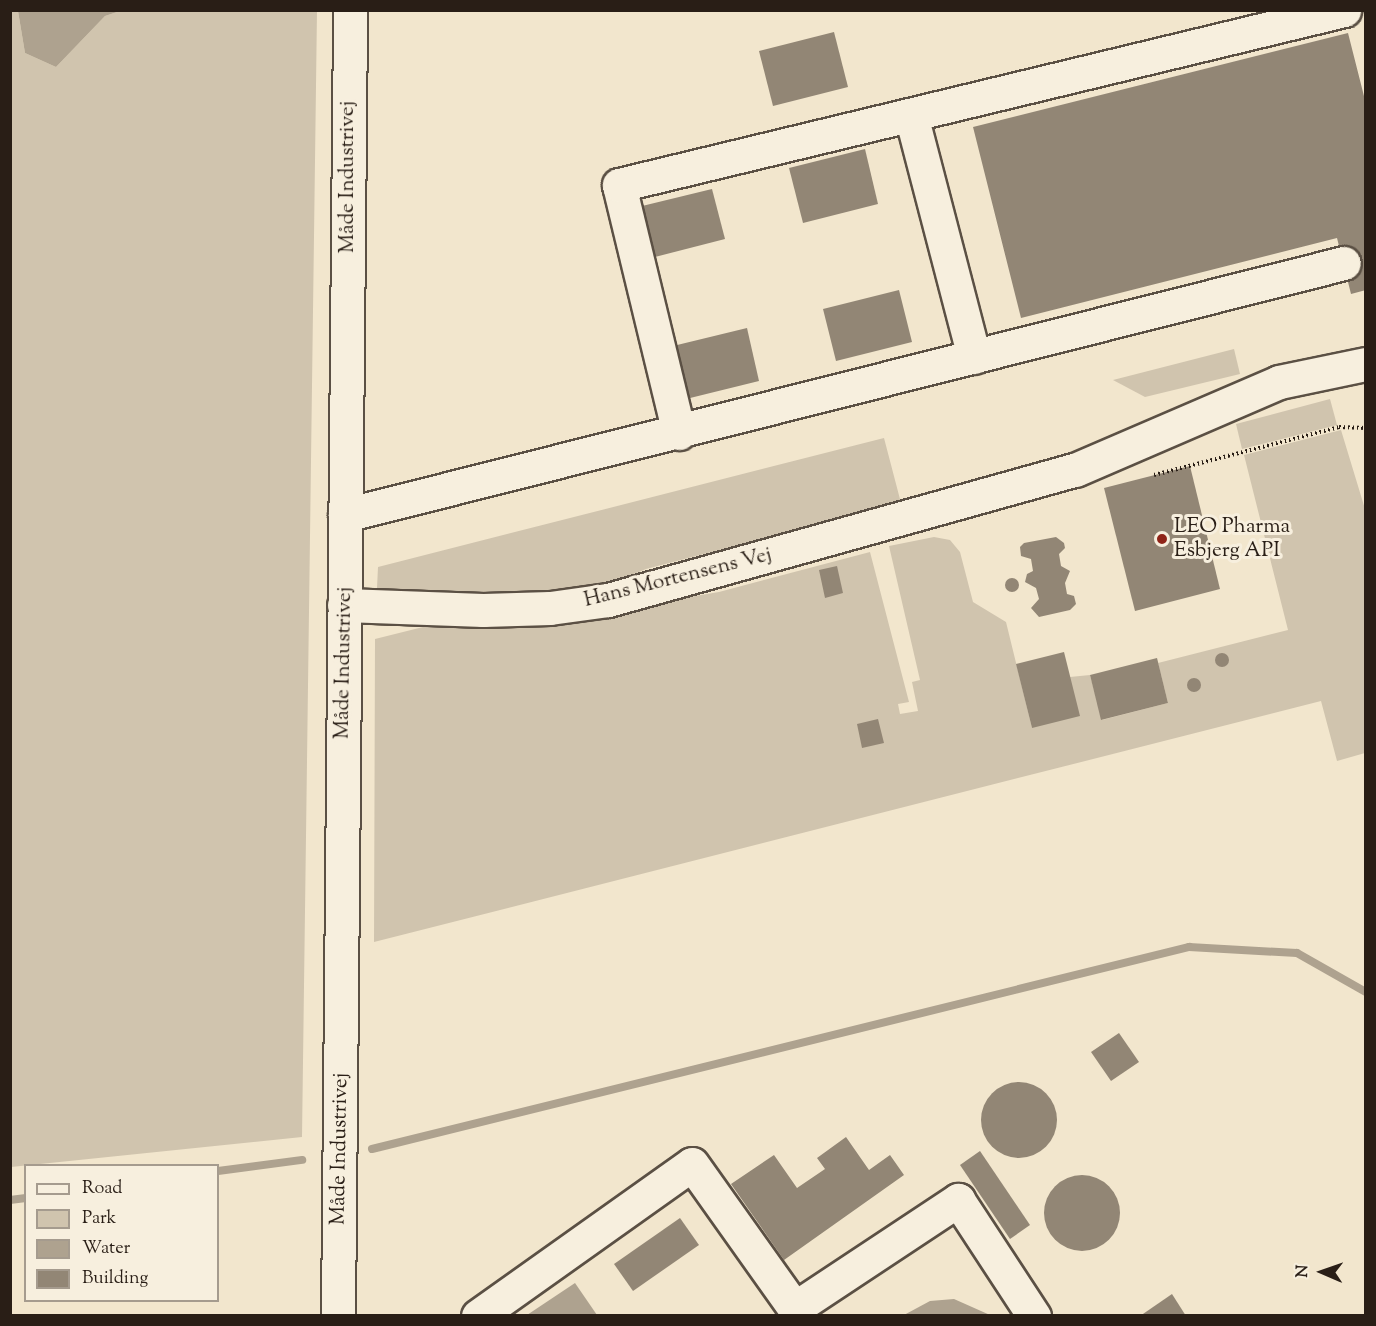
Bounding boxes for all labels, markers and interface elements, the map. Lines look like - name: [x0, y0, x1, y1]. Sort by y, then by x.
- street label: Måde Industrivej: [335, 101, 361, 253]
- place label: LEO Pharma Esbjerg API: [1174, 514, 1290, 564]
- marker: LEO Pharma Esbjerg API: [1155, 532, 1169, 546]
- street label: Hans Mortensens Vej: [581, 542, 775, 614]
- street label: Måde Industrivej: [330, 587, 358, 739]
- street label: Måde Industrivej: [326, 1073, 354, 1225]
- legend: [24, 1164, 219, 1302]
- text: Road: [82, 1176, 122, 1202]
- text: Park: [82, 1206, 116, 1232]
- text: Water: [82, 1236, 130, 1262]
- north arrow: [1292, 1242, 1352, 1302]
- text: N: [1292, 1265, 1315, 1278]
- text: Building: [82, 1266, 148, 1292]

